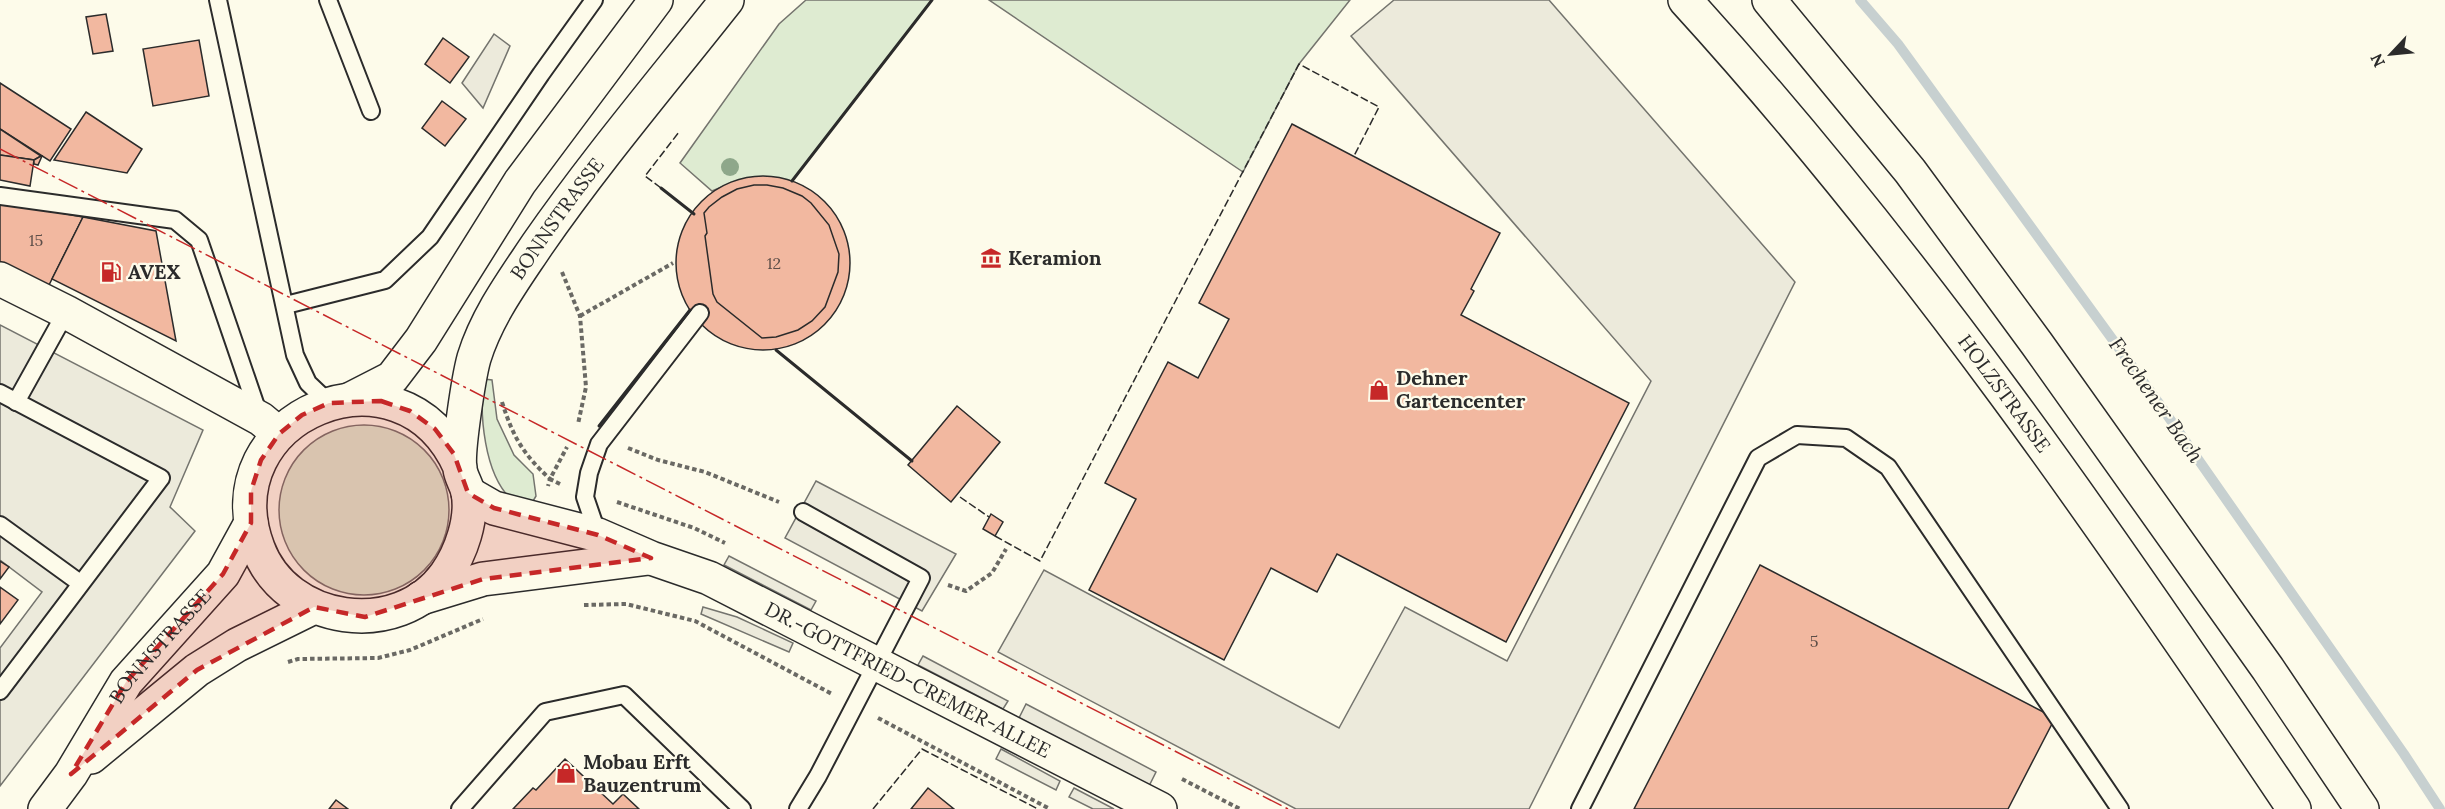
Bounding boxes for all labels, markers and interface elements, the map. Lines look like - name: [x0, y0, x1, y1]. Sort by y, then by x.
- north arrow: [2361, 24, 2421, 84]
- text: N: [2366, 51, 2389, 71]
- street label: BONNSTRASSE: [504, 152, 609, 284]
- house number: 15: [29, 230, 43, 250]
- place label: Keramion: [1008, 245, 1102, 270]
- museum icon: Keramion: [979, 246, 1003, 270]
- house number: 12: [767, 253, 781, 273]
- place label: AVEX: [128, 259, 180, 284]
- fuel station icon: AVEX: [99, 260, 123, 284]
- street label: HOLZSTRASSE: [1953, 329, 2056, 457]
- water label: Frechener Bach: [2103, 332, 2210, 468]
- place label: Dehner Gartencenter: [1396, 365, 1526, 413]
- shop icon: Dehner Gartencenter: [1367, 378, 1391, 402]
- street label: BONNSTRASSE: [103, 583, 216, 708]
- street label: DR.-GOTTFRIED-CREMER-ALLEE: [761, 596, 1055, 763]
- house number: 5: [1810, 631, 1818, 651]
- place label: Mobau Erft Bauzentrum: [583, 749, 702, 797]
- shop icon: Mobau Erft Bauzentrum: [554, 761, 578, 785]

